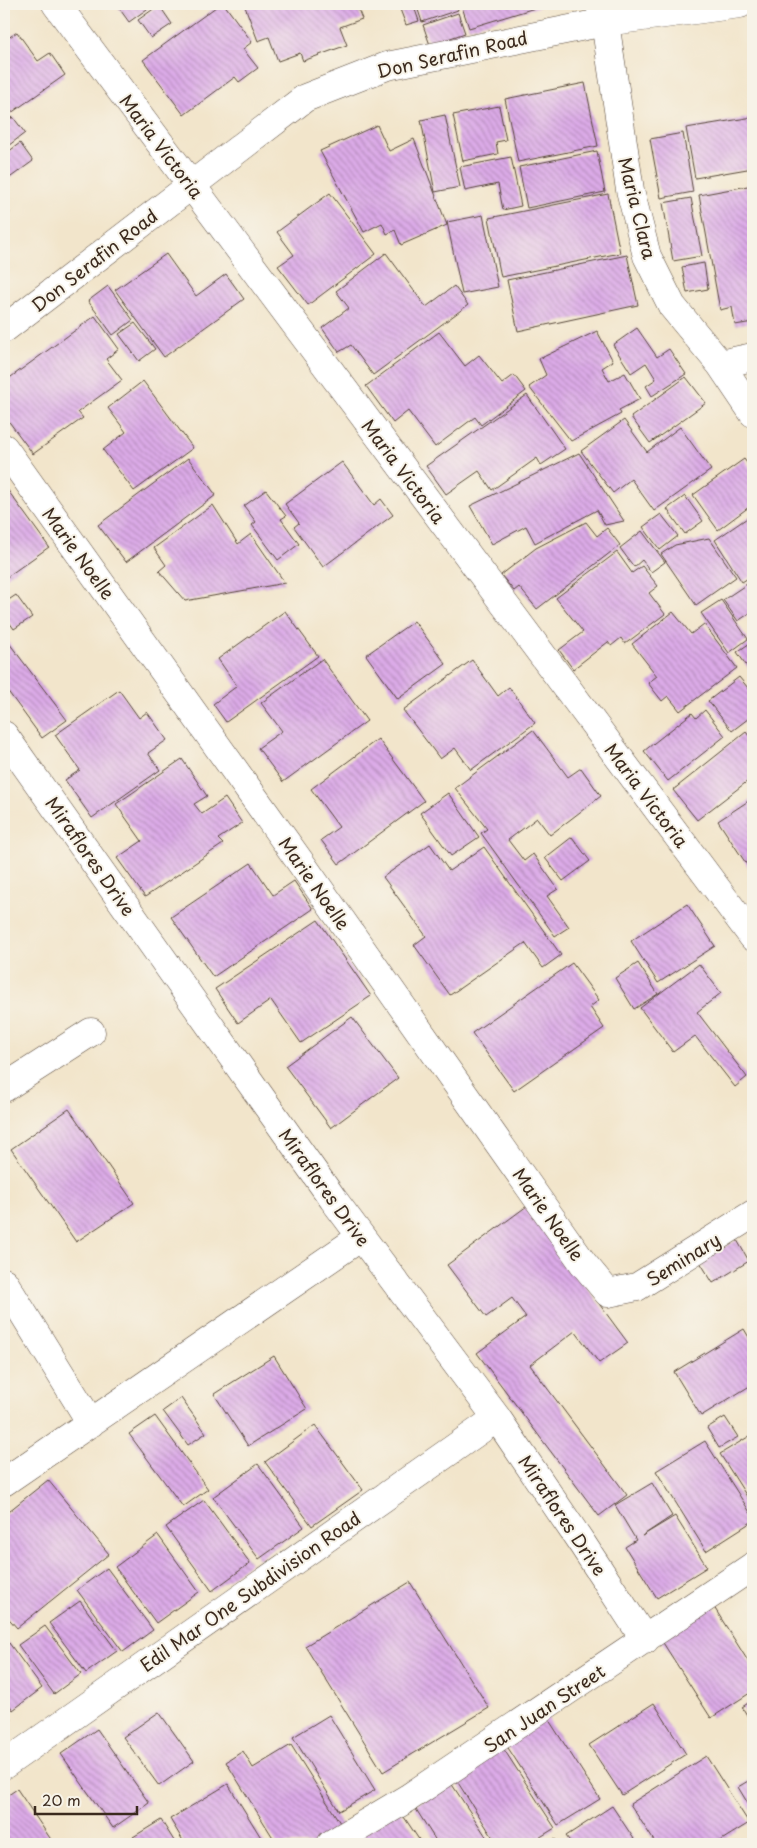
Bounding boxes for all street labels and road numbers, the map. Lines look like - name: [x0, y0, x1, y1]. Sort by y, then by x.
- street label: Don Serafin Road: [374, 24, 530, 84]
- street label: Maria Victoria: [114, 88, 211, 205]
- street label: Maria Clara: [612, 154, 664, 262]
- street label: Don Serafin Road: [25, 202, 163, 318]
- street label: Maria Victoria: [356, 413, 453, 530]
- street label: Marie Noelle: [36, 501, 122, 605]
- street label: Maria Victoria: [599, 737, 696, 854]
- street label: Miraflores Drive: [40, 791, 142, 921]
- street label: Marie Noelle: [273, 831, 357, 935]
- street label: Miraflores Drive: [273, 1122, 377, 1252]
- street label: Marie Noelle: [507, 1162, 591, 1266]
- street label: Seminary: [641, 1226, 725, 1292]
- street label: Miraflores Drive: [513, 1449, 613, 1581]
- street label: Edil Mar One Subdivision Road: [134, 1504, 366, 1678]
- street label: San Juan Street: [478, 1657, 610, 1759]

